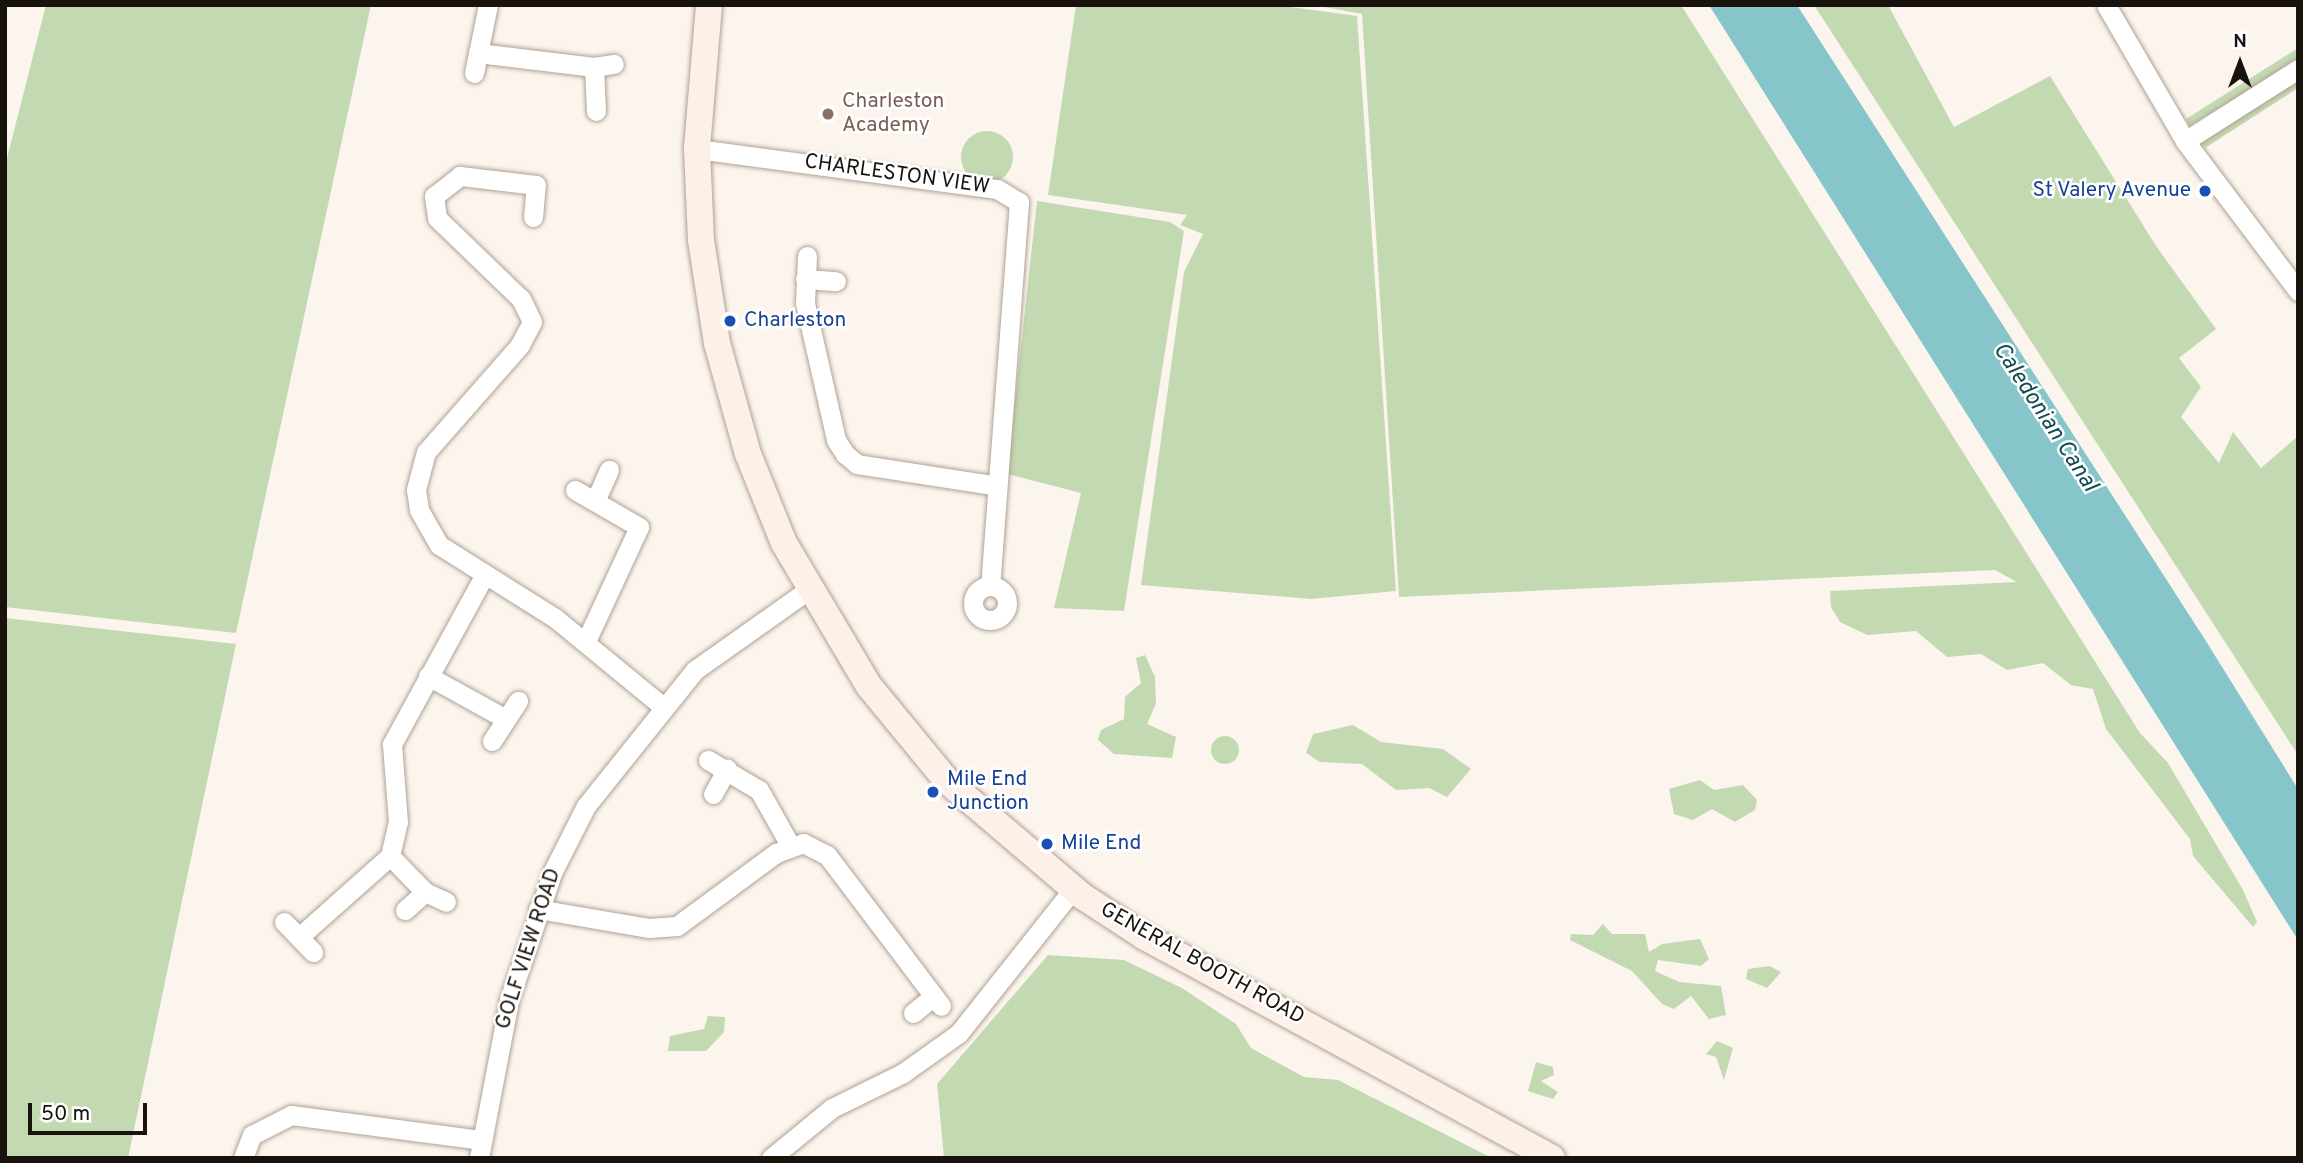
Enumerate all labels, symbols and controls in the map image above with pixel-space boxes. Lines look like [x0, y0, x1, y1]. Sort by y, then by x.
north arrow [2205, 28, 2275, 98]
text: N [2233, 30, 2247, 54]
place label: Charleston Academy [842, 89, 944, 139]
marker: Charleston Academy [820, 106, 836, 122]
street label: CHARLESTON VIEW [802, 149, 992, 201]
place label: St Valery Avenue [2031, 178, 2191, 204]
marker: St Valery Avenue [2197, 183, 2213, 199]
place label: Charleston [744, 308, 846, 334]
marker: Charleston [722, 313, 738, 329]
water label: Caledonian Canal [1985, 338, 2103, 498]
place label: Mile End Junction [947, 767, 1029, 817]
marker: Mile End Junction [925, 784, 941, 800]
place label: Mile End [1061, 831, 1141, 857]
marker: Mile End [1039, 836, 1055, 852]
street label: GOLF VIEW ROAD [491, 865, 567, 1033]
street label: GENERAL BOOTH ROAD [1095, 897, 1309, 1031]
scale bar [32, 1090, 150, 1134]
text: 50 m [41, 1101, 90, 1128]

